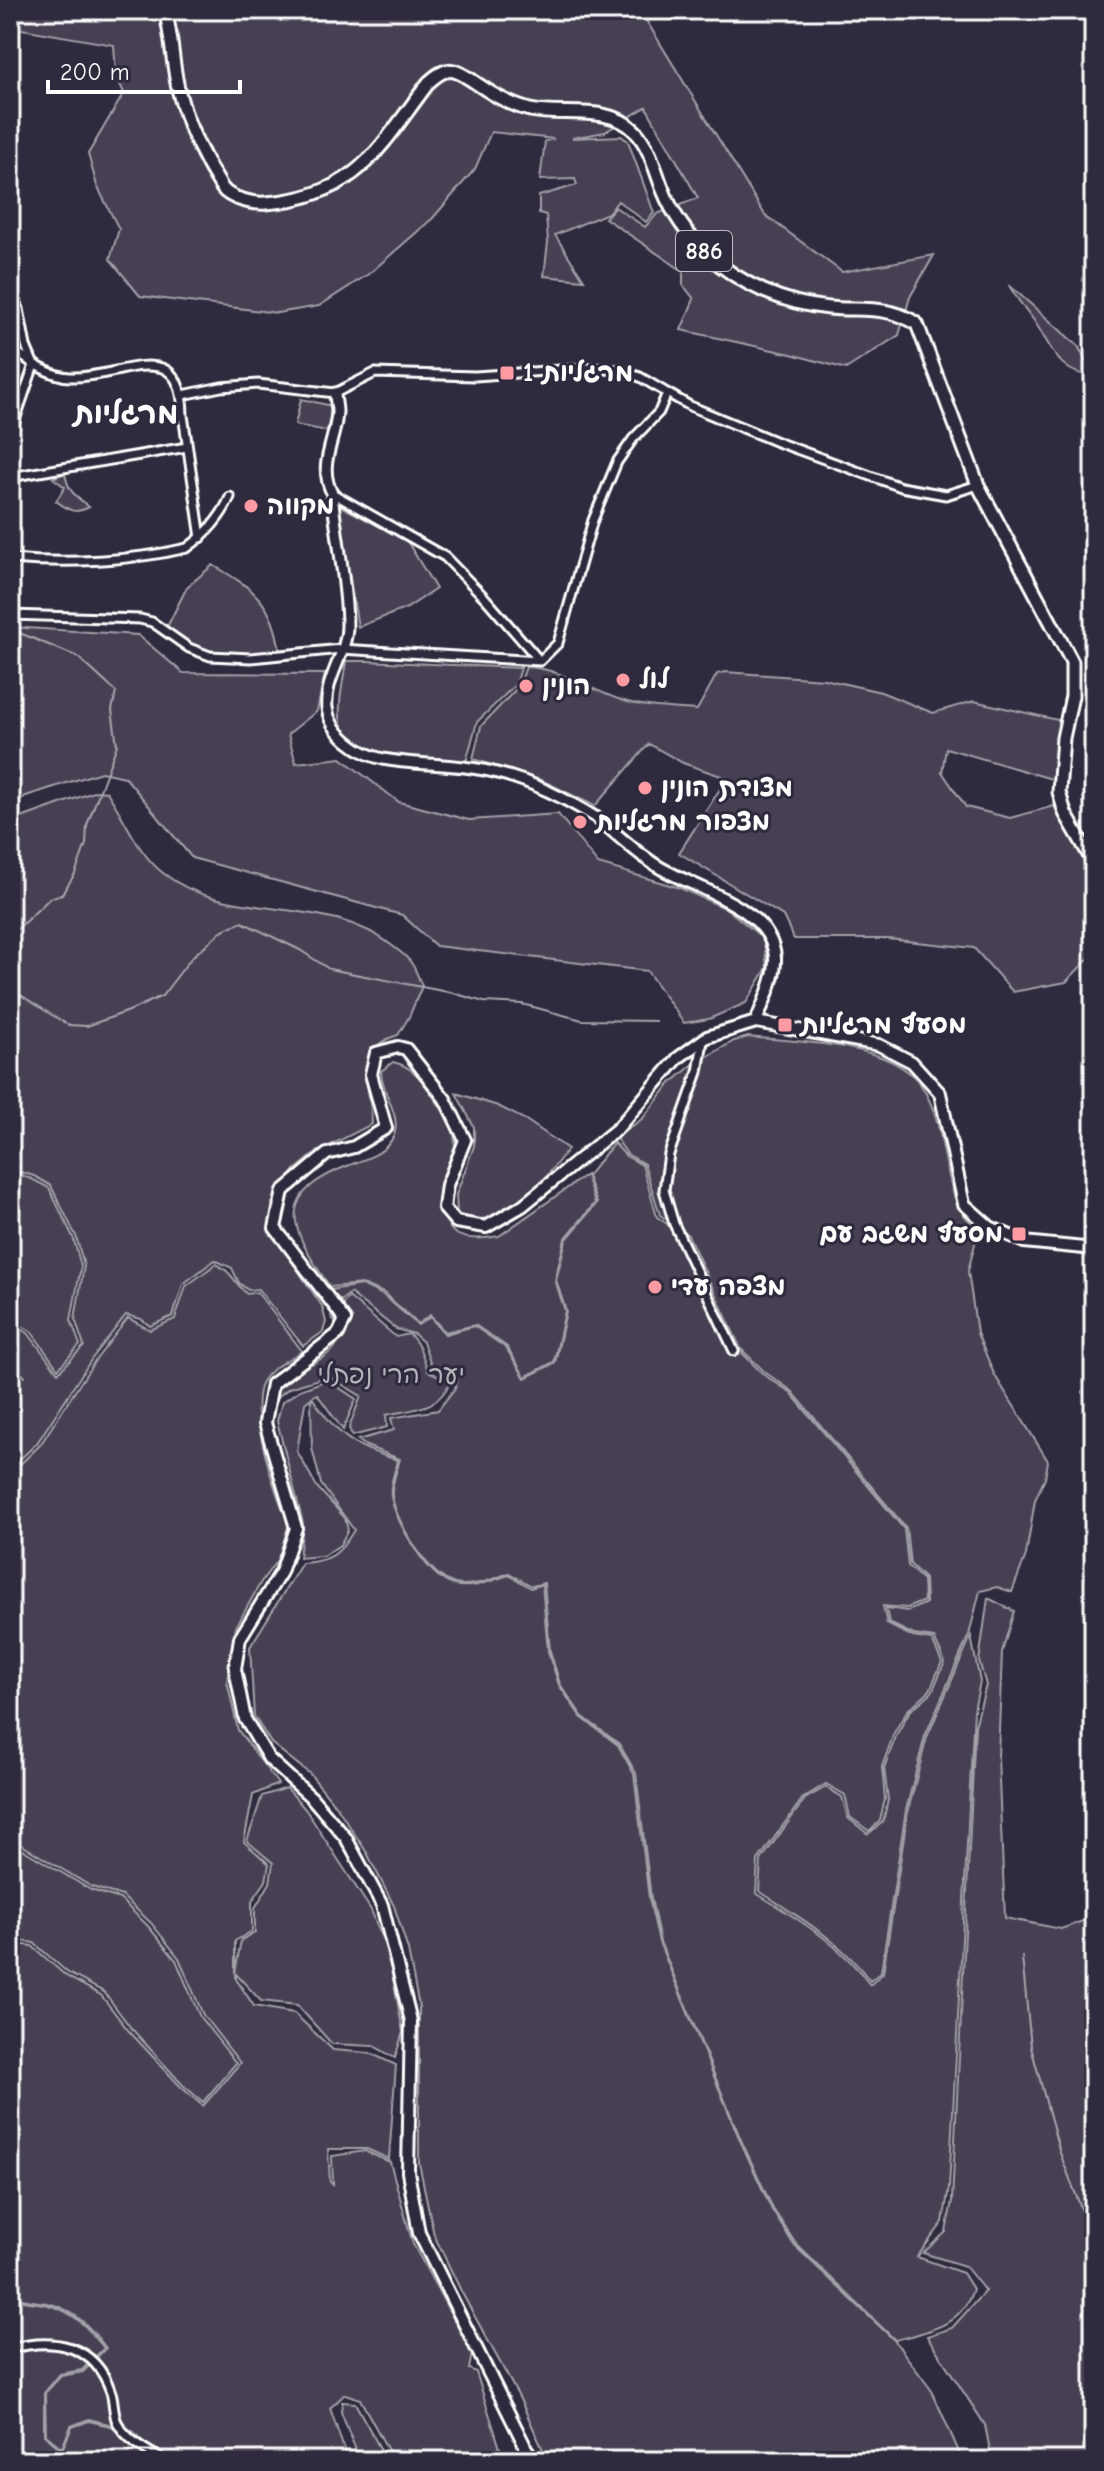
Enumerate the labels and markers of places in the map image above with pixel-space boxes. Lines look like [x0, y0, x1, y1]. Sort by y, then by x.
place label: מרגליות 1 [523, 358, 633, 388]
marker: מרגליות 1 [498, 364, 516, 382]
place label: מקווה [267, 491, 335, 521]
marker: מקווה [242, 497, 260, 515]
place label: לול [639, 665, 670, 695]
place label: הונין [542, 671, 590, 701]
marker: לול [614, 671, 632, 689]
marker: הונין [517, 677, 535, 695]
place label: מצודת הונין [661, 773, 793, 803]
marker: מצודת הונין [636, 779, 654, 797]
place label: מצפור מרגליות [594, 807, 770, 837]
marker: מצפור מרגליות [571, 813, 589, 831]
place label: מסעף מרגליות [799, 1010, 966, 1040]
marker: מסעף מרגליות [776, 1016, 794, 1034]
place label: מסעף משגב עם [820, 1219, 1003, 1249]
marker: מסעף משגב עם [1010, 1225, 1028, 1243]
place label: מצפה עדי [671, 1272, 786, 1302]
marker: מצפה עדי [646, 1278, 664, 1296]

